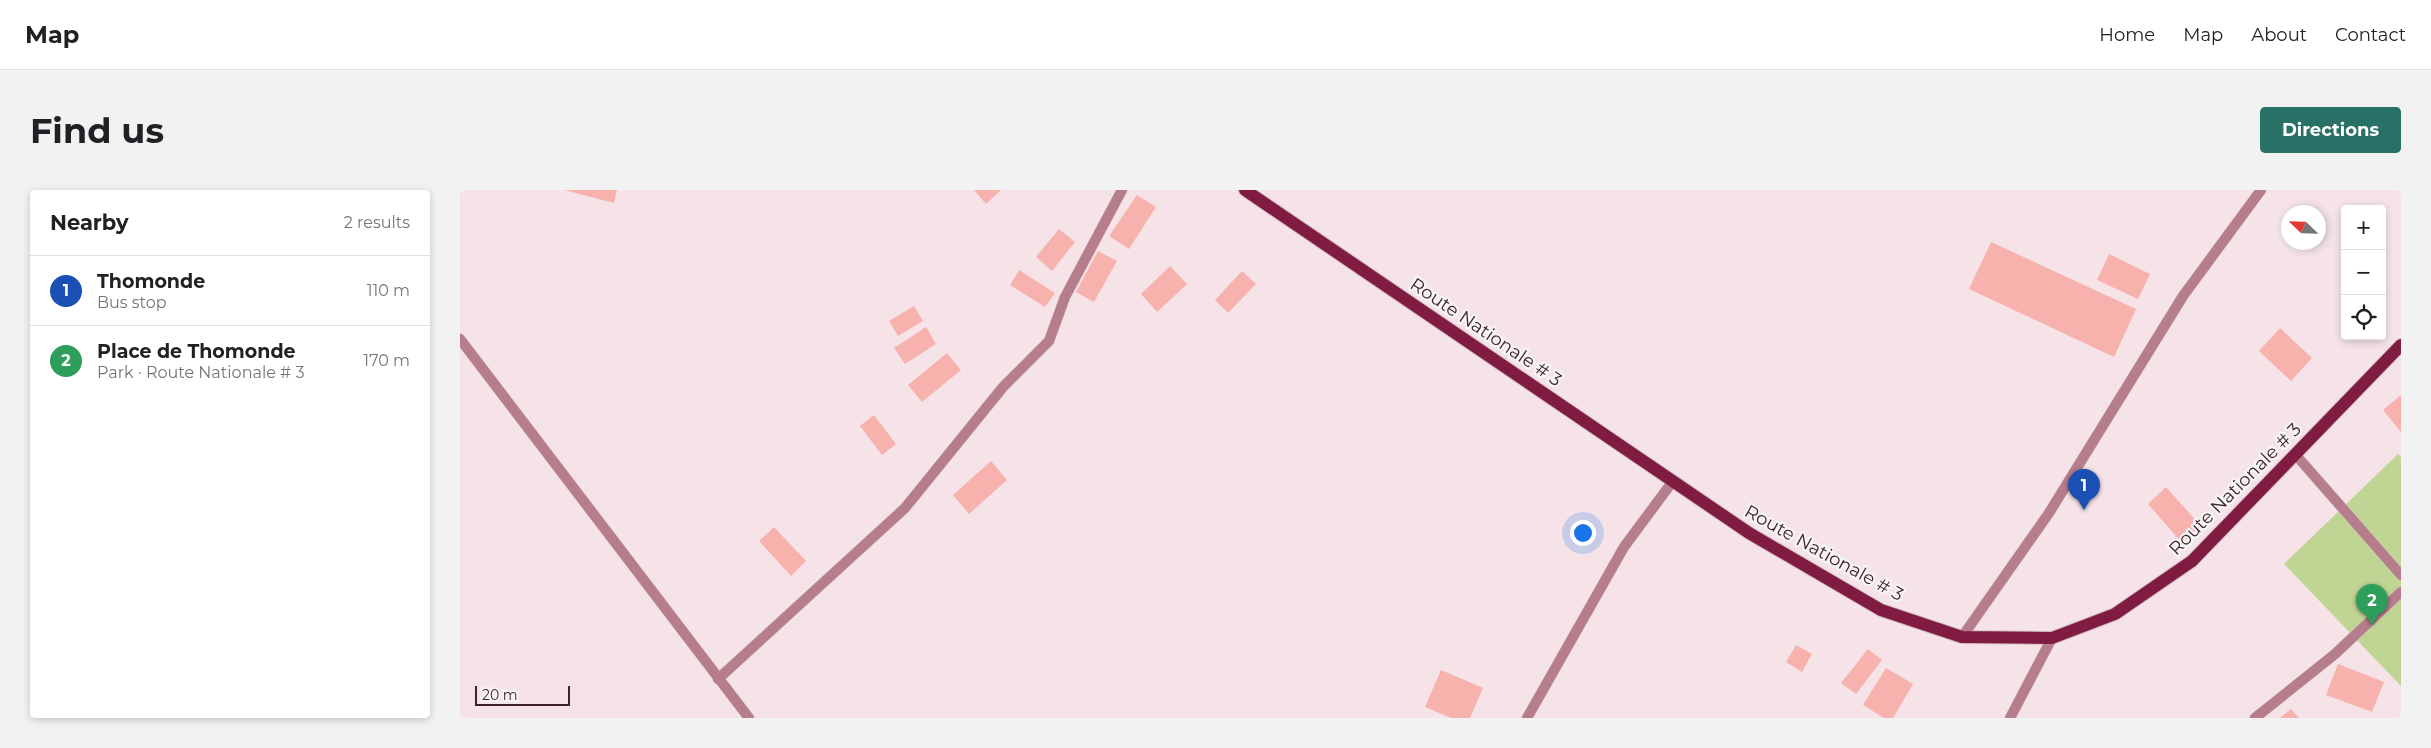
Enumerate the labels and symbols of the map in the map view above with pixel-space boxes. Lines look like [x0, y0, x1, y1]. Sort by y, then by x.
north arrow [2281, 205, 2326, 250]
street label: Route Nationale # 3 [1406, 273, 1566, 391]
street label: Route Nationale # 3 [2164, 418, 2306, 560]
pin: 1 [2068, 469, 2100, 510]
street label: Route Nationale # 3 [1741, 500, 1907, 606]
your location [1570, 520, 1596, 546]
pin: 2 [2356, 584, 2388, 625]
scale bar [475, 683, 570, 706]

